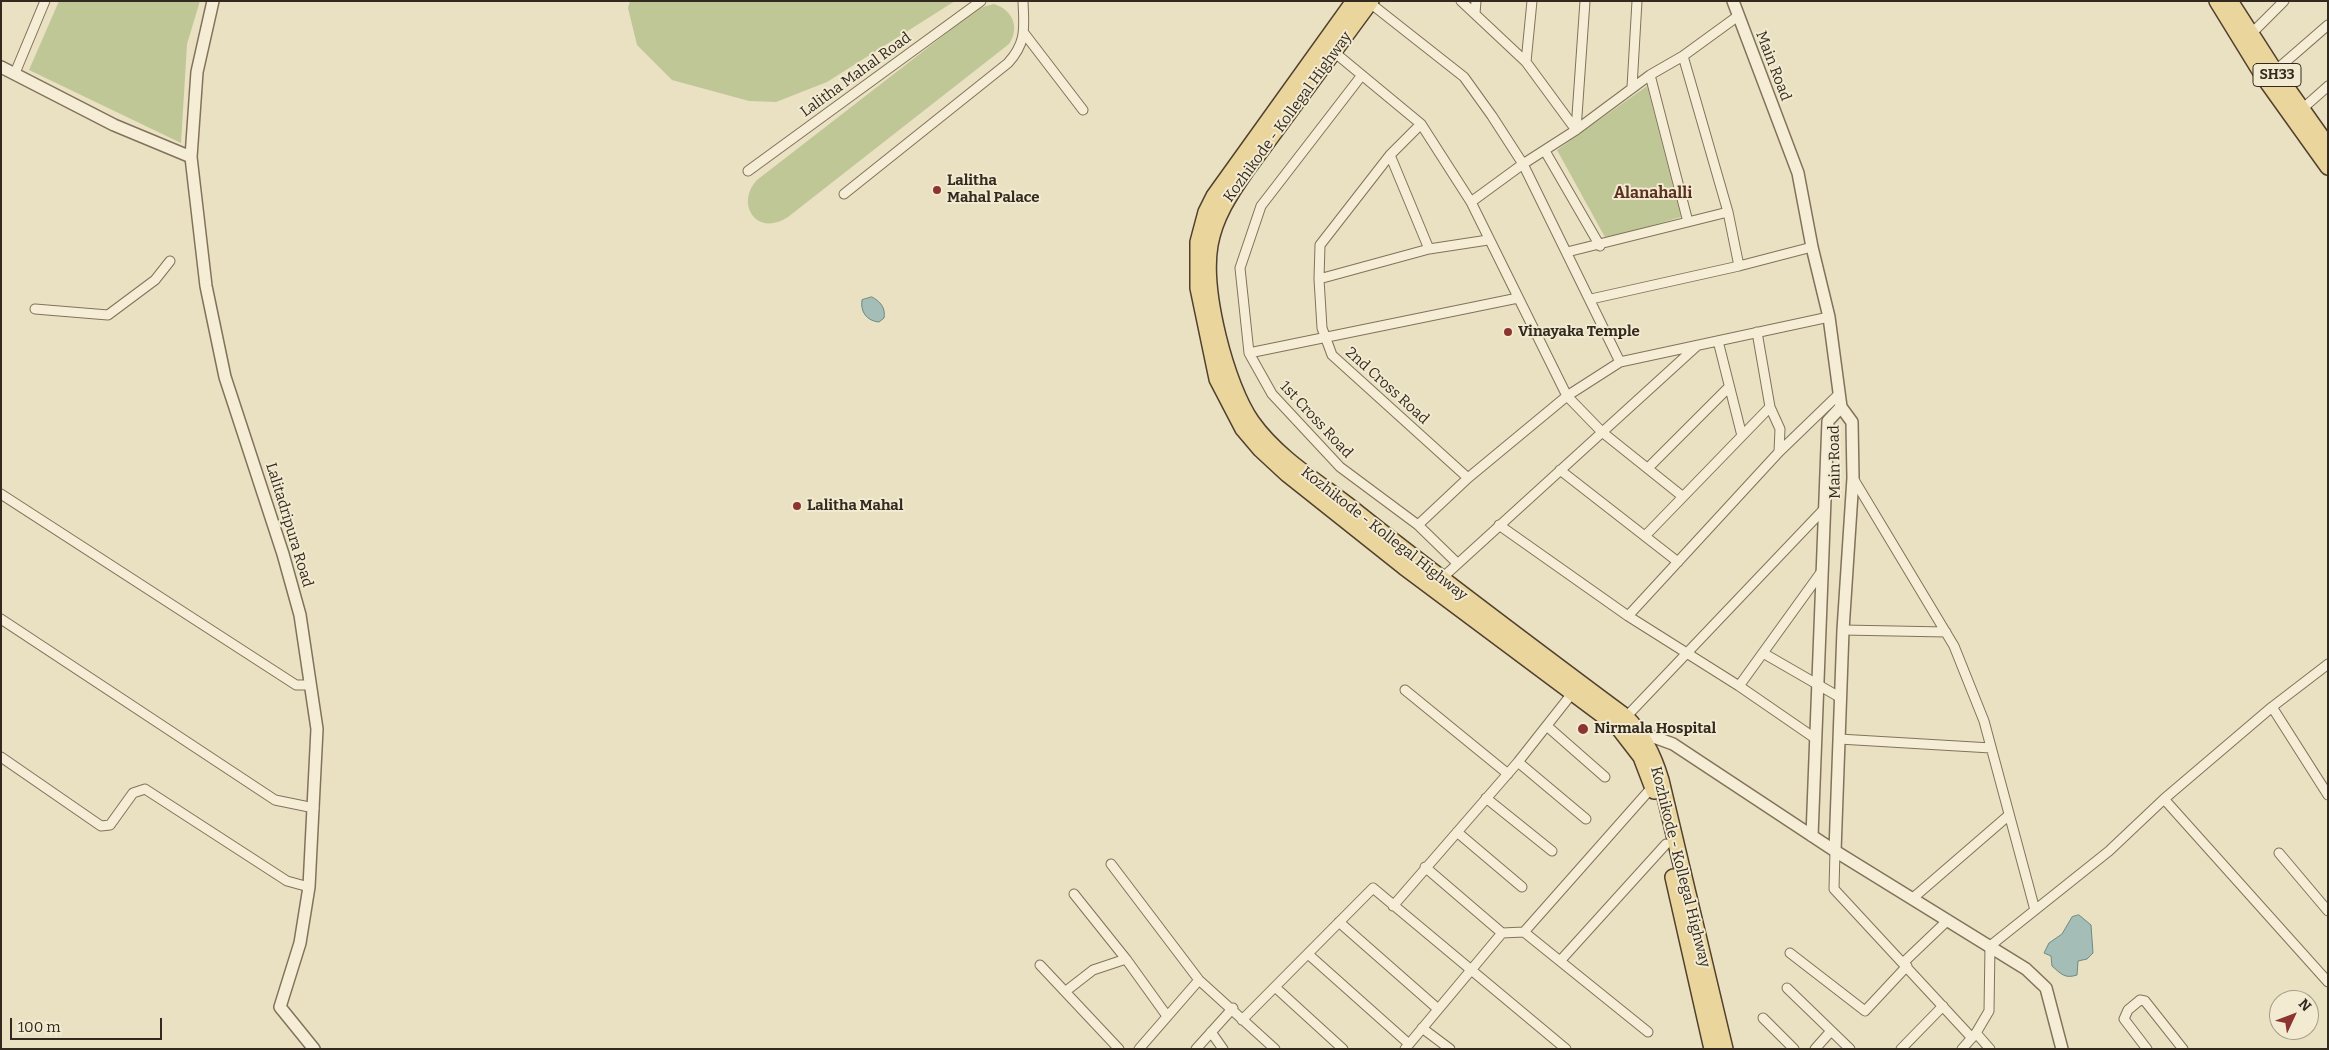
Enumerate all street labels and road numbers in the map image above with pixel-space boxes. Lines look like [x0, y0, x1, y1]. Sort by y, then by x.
street label: Kozhikode - Kollegal Highway [1220, 28, 1356, 206]
street label: Main Road [1751, 28, 1795, 104]
street label: Lalitha Mahal Road [797, 29, 915, 121]
road number: SH33 [2253, 64, 2301, 86]
street label: 2nd Cross Road [1341, 344, 1433, 428]
street label: 1st Cross Road [1276, 378, 1356, 462]
street label: Main Road [1825, 425, 1845, 499]
street label: Lalitadripura Road [262, 461, 316, 589]
street label: Kozhikode - Kollegal Highway [1297, 463, 1471, 605]
street label: Kozhikode - Kollegal Highway [1646, 765, 1714, 969]

